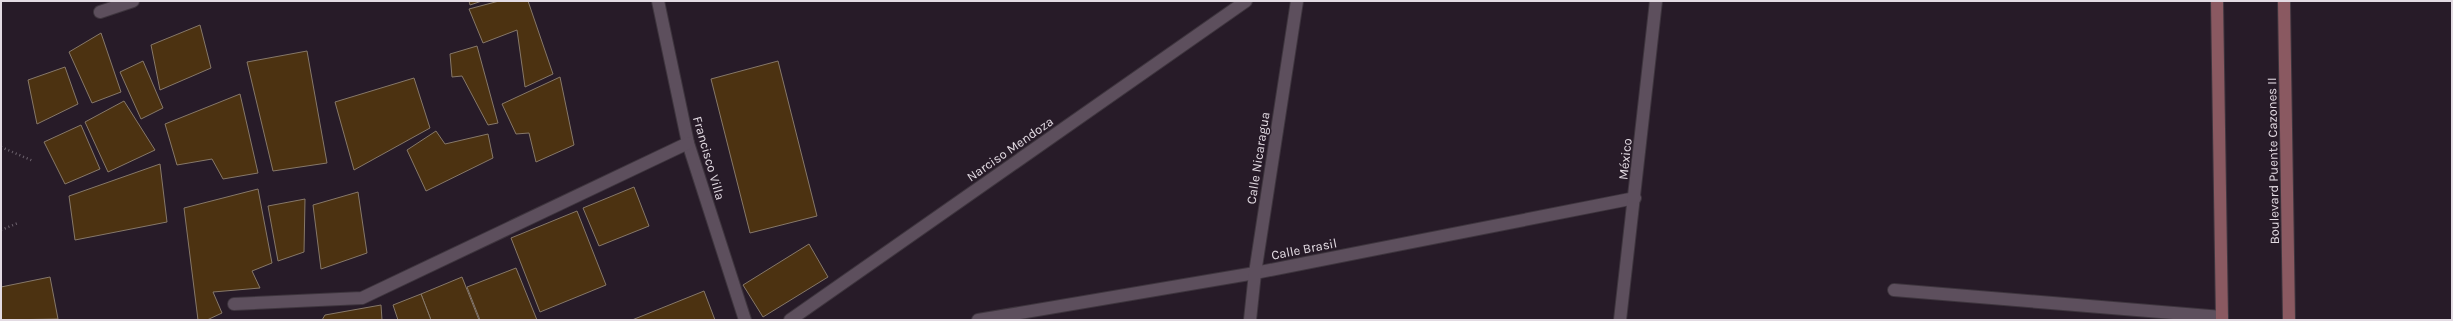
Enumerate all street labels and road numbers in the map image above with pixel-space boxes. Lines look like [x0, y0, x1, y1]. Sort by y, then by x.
street label: Boulevard Puente Cazones II [2264, 77, 2282, 245]
street label: Calle Nicaragua [1243, 111, 1273, 205]
street label: Francisco Villa [690, 114, 728, 202]
street label: Narciso Mendoza [964, 114, 1056, 184]
street label: México [1615, 137, 1635, 181]
street label: Calle Brasil [1270, 235, 1338, 263]

